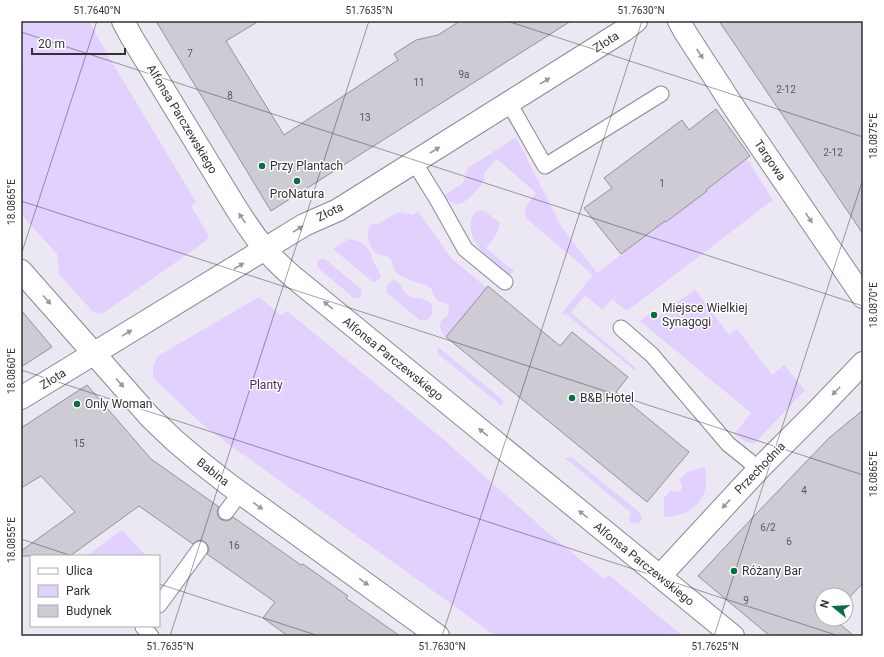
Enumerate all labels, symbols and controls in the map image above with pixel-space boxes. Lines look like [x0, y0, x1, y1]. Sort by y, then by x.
text: 51.7640°N [73, 5, 121, 16]
text: 51.7635°N [345, 5, 393, 16]
text: 51.7630°N [617, 5, 665, 16]
street label: Złota [591, 29, 621, 55]
scale bar [32, 30, 125, 56]
text: 20 m [38, 37, 65, 51]
house number: 7 [187, 48, 193, 59]
one-way arrow [696, 48, 703, 60]
street label: Alfonsa Parczewskiego [144, 62, 220, 176]
house number: 9a [458, 69, 470, 80]
house number: 11 [413, 77, 425, 88]
one-way arrow [539, 77, 551, 84]
house number: 2-12 [776, 84, 796, 95]
house number: 8 [227, 90, 233, 101]
house number: 13 [359, 112, 371, 123]
text: 18.0875°E [868, 113, 879, 159]
street label: Targowa [751, 137, 789, 183]
one-way arrow [429, 146, 441, 153]
house number: 2-12 [823, 147, 843, 158]
place label: Przy Plantach [270, 159, 343, 173]
marker: Przy Plantach [257, 161, 267, 171]
marker: ProNatura [292, 176, 302, 186]
house number: 1 [659, 178, 665, 189]
text: 18.0865°E [6, 179, 17, 225]
place label: ProNatura [270, 187, 324, 201]
street label: Złota [314, 200, 346, 224]
one-way arrow [239, 212, 246, 224]
one-way arrow [805, 212, 813, 223]
one-way arrow [292, 225, 304, 232]
one-way arrow [233, 262, 245, 269]
text: 18.0870°E [868, 282, 879, 328]
one-way arrow [42, 295, 52, 305]
one-way arrow [322, 301, 333, 310]
place label: Miejsce Wielkiej Synagogi [662, 301, 748, 329]
marker: Miejsce Wielkiej Synagogi [649, 310, 659, 320]
street label: Alfonsa Parczewskiego [340, 314, 446, 404]
one-way arrow [121, 330, 133, 337]
text: 18.0860°E [6, 348, 17, 394]
street label: Złota [38, 366, 68, 392]
one-way arrow [115, 378, 124, 387]
park label: Planty [249, 378, 283, 392]
one-way arrow [831, 386, 841, 396]
place label: B&B Hotel [580, 391, 634, 405]
marker: B&B Hotel [567, 393, 577, 403]
place label: Only Woman [85, 397, 152, 411]
marker: Only Woman [72, 399, 82, 409]
one-way arrow [477, 427, 488, 436]
house number: 15 [73, 438, 85, 449]
street label: Przechodnia [732, 439, 788, 497]
text: 18.0865°E [868, 451, 879, 497]
street label: Babina [194, 455, 232, 489]
house number: 4 [801, 485, 807, 496]
one-way arrow [721, 499, 731, 509]
one-way arrow [253, 502, 264, 510]
one-way arrow [578, 510, 589, 519]
text: 18.0855°E [6, 517, 17, 563]
street label: Alfonsa Parczewskiego [591, 519, 697, 609]
house number: 6/2 [760, 522, 776, 533]
house number: 6 [786, 536, 792, 547]
house number: 16 [228, 540, 240, 551]
legend [30, 555, 160, 627]
text: Ulica [66, 564, 92, 578]
place label: Różany Bar [742, 564, 802, 578]
marker: Różany Bar [729, 566, 739, 576]
one-way arrow [358, 578, 369, 586]
text: Park [66, 584, 91, 598]
north arrow [814, 587, 854, 627]
house number: 9 [743, 595, 749, 606]
text: N [818, 598, 832, 610]
text: Budynek [66, 604, 113, 618]
text: 51.7635°N [146, 641, 194, 652]
text: 51.7630°N [418, 641, 466, 652]
text: 51.7625°N [691, 641, 739, 652]

